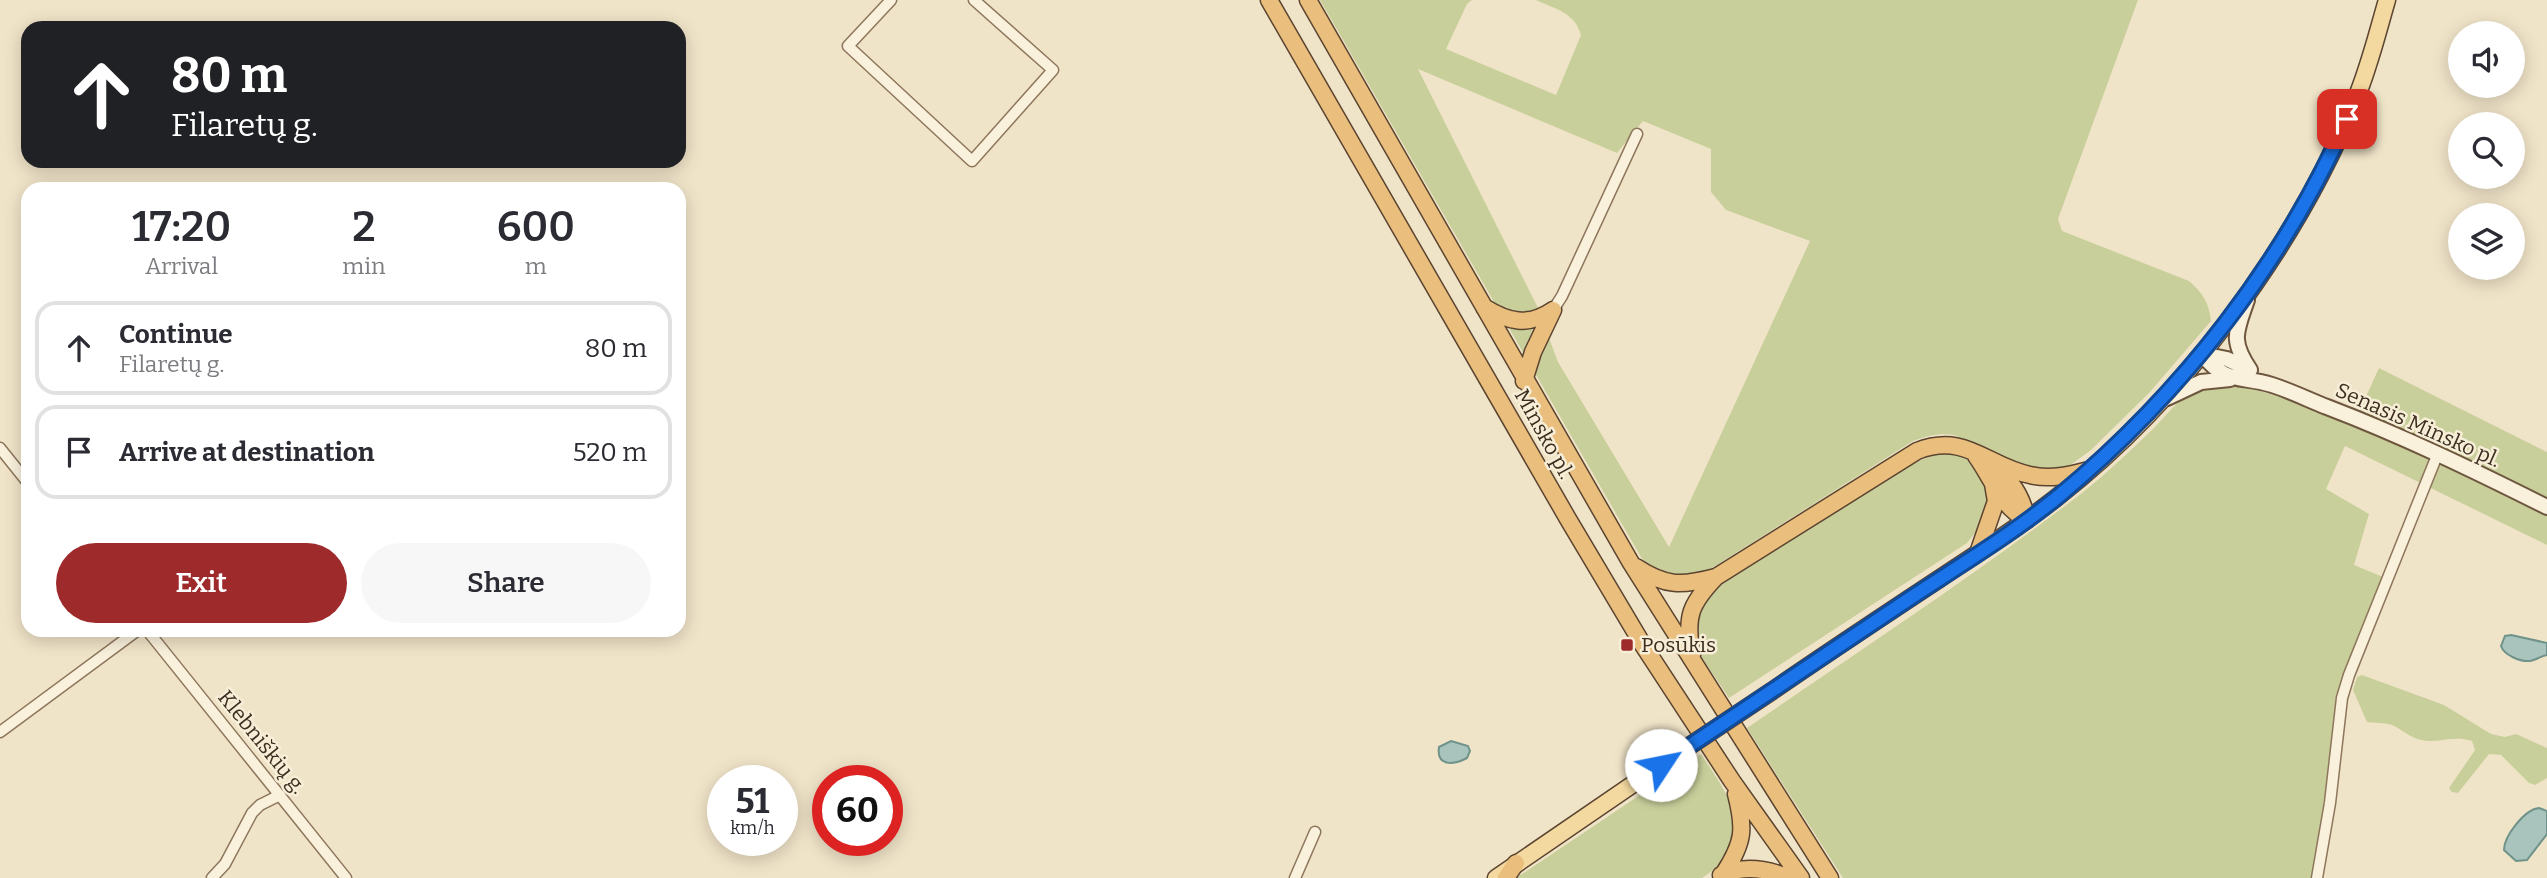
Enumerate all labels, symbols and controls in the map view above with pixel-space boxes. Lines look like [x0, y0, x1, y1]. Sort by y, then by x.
map controls [2448, 21, 2525, 280]
button: sound [2448, 21, 2525, 98]
text: 80 m [171, 46, 287, 105]
icon: ahead [56, 49, 147, 140]
pin [2317, 89, 2377, 149]
icon: arrive [2328, 100, 2366, 138]
text: Filaretų g. [171, 106, 318, 144]
button: search [2448, 112, 2525, 189]
text: 17:20 [132, 202, 231, 252]
text: 2 [352, 202, 376, 252]
text: 600 [497, 202, 575, 252]
button: layers [2448, 203, 2525, 280]
text: Arrival [145, 252, 218, 280]
text: min [342, 252, 386, 280]
text: m [525, 252, 547, 280]
text: Continue [119, 319, 233, 350]
icon: ahead [60, 329, 98, 367]
text: 80 m [585, 333, 647, 364]
text: Filaretų g. [119, 350, 224, 378]
street label: Senasis Minsko pl. [2331, 377, 2505, 473]
street label: Minsko pl. [1509, 385, 1579, 483]
icon: arrive [60, 433, 98, 471]
text: Arrive at destination [119, 437, 374, 468]
text: 520 m [573, 437, 647, 468]
button: Exit [56, 543, 347, 623]
button: Share [361, 543, 651, 623]
place label: Posūkis [1641, 632, 1716, 658]
marker: Posūkis [1619, 637, 1635, 653]
street label: Klebniškių g. [212, 685, 312, 799]
position arrow [1624, 728, 1698, 802]
speed limit sign: 60 [812, 765, 903, 856]
text: 51 [736, 780, 769, 822]
text: km/h [730, 817, 775, 839]

